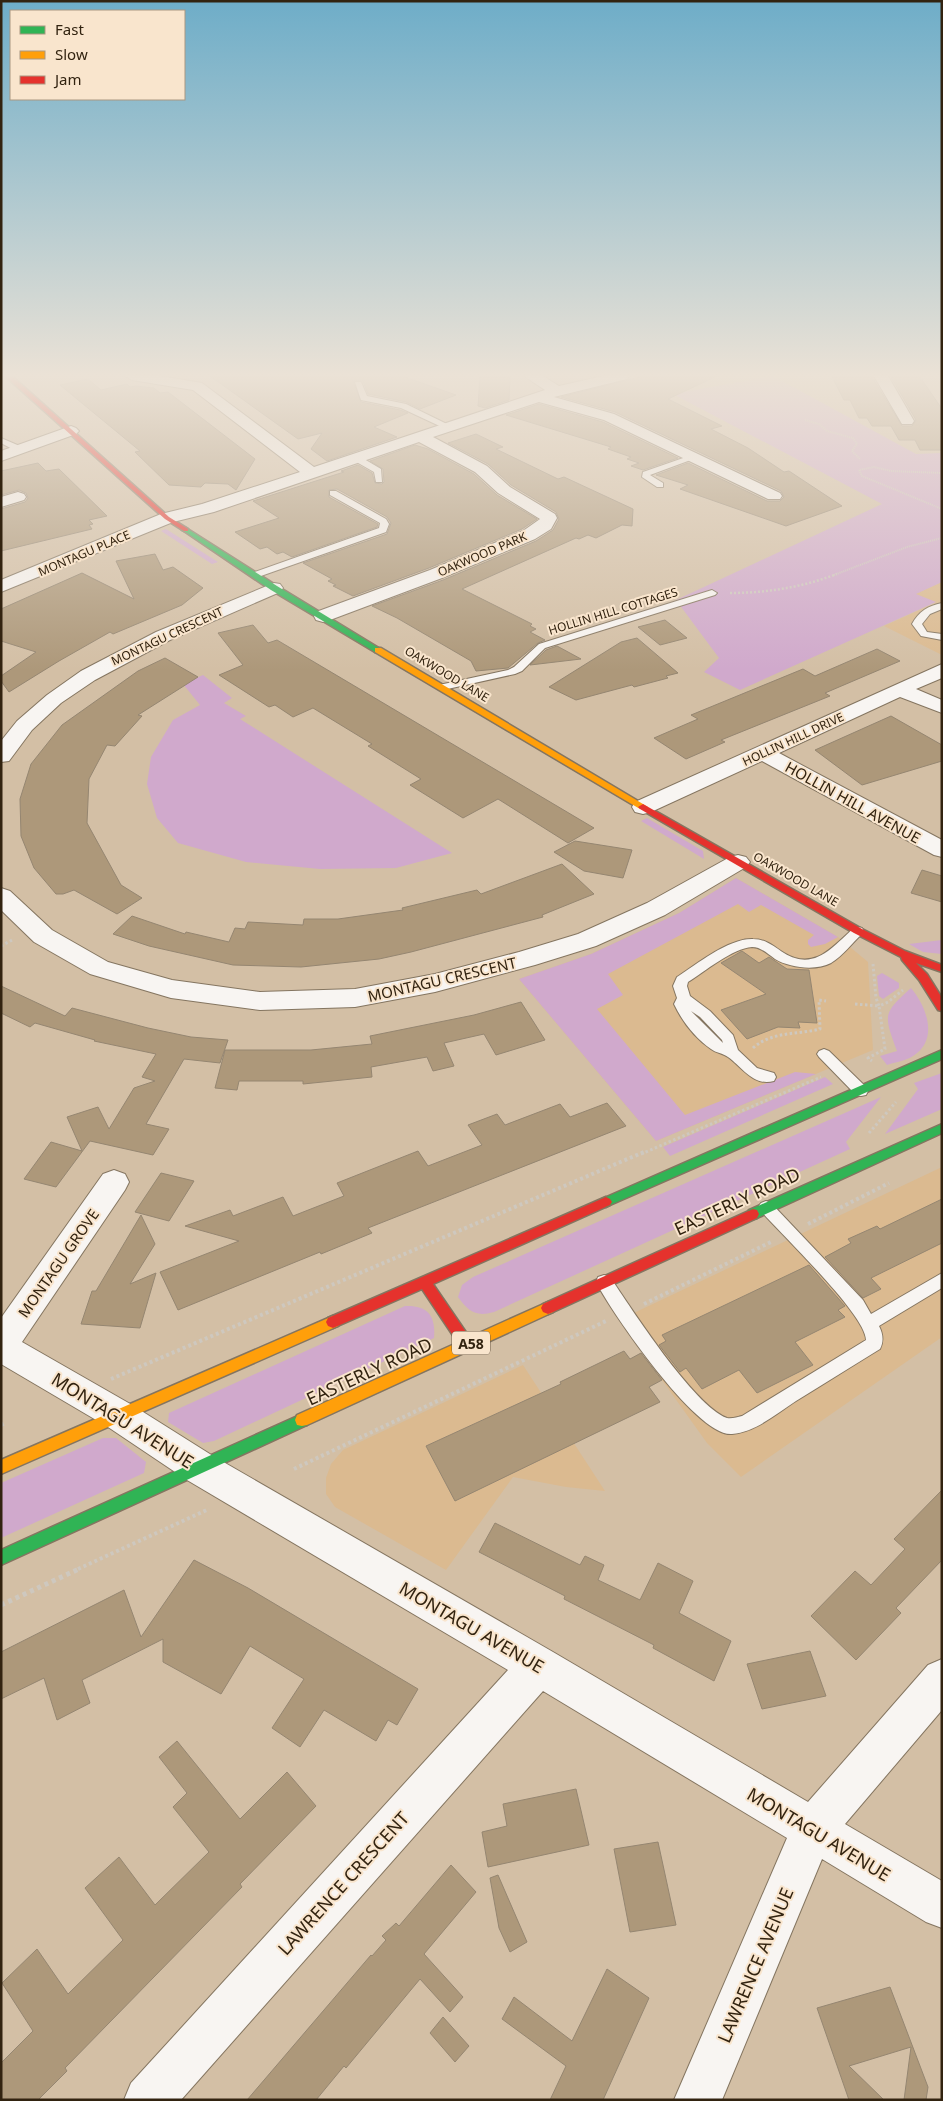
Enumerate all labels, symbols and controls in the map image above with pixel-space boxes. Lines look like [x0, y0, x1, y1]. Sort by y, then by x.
legend [10, 10, 185, 100]
text: Fast [55, 19, 84, 39]
text: Slow [55, 44, 88, 64]
text: Jam [53, 69, 82, 89]
street label: MONTAGU PLACE [35, 526, 133, 580]
street label: OAKWOOD PARK [435, 527, 530, 580]
street label: HOLLIN HILL COTTAGES [546, 583, 680, 639]
street label: MONTAGU CRESCENT [108, 602, 226, 669]
street label: OAKWOOD LANE [402, 642, 492, 706]
street label: HOLLIN HILL DRIVE [740, 708, 846, 770]
street label: HOLLIN HILL AVENUE [782, 756, 924, 848]
street label: OAKWOOD LANE [750, 848, 842, 910]
street label: MONTAGU CRESCENT [366, 952, 519, 1006]
street label: EASTERLY ROAD [670, 1161, 804, 1241]
street label: MONTAGU GROVE [13, 1205, 103, 1321]
street label: EASTERLY ROAD [302, 1331, 436, 1411]
road number: A58 [452, 1332, 490, 1355]
street label: MONTAGU AVENUE [47, 1367, 199, 1473]
street label: MONTAGU AVENUE [395, 1576, 549, 1678]
street label: MONTAGU AVENUE [743, 1782, 895, 1886]
street label: LAWRENCE CRESCENT [272, 1806, 414, 1960]
street label: LAWRENCE AVENUE [711, 1884, 799, 2046]

